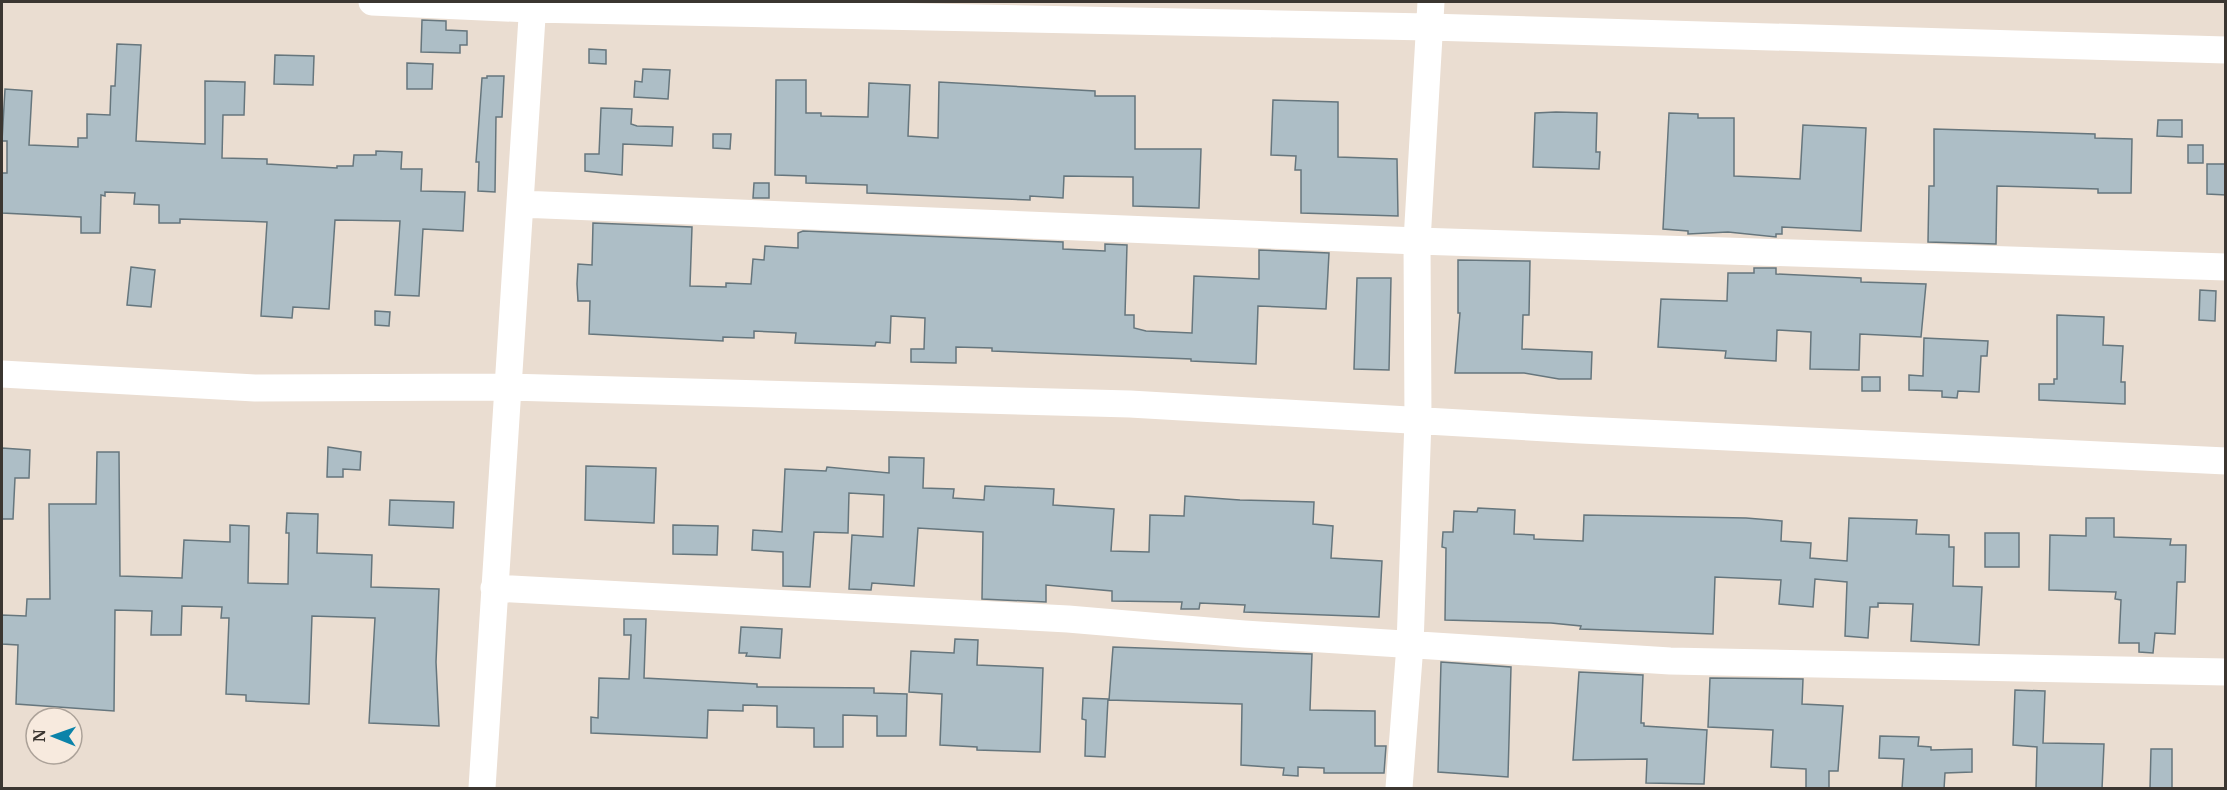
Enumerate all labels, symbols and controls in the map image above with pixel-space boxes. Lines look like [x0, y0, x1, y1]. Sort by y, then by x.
north arrow [24, 706, 84, 766]
text: N [29, 729, 49, 742]

